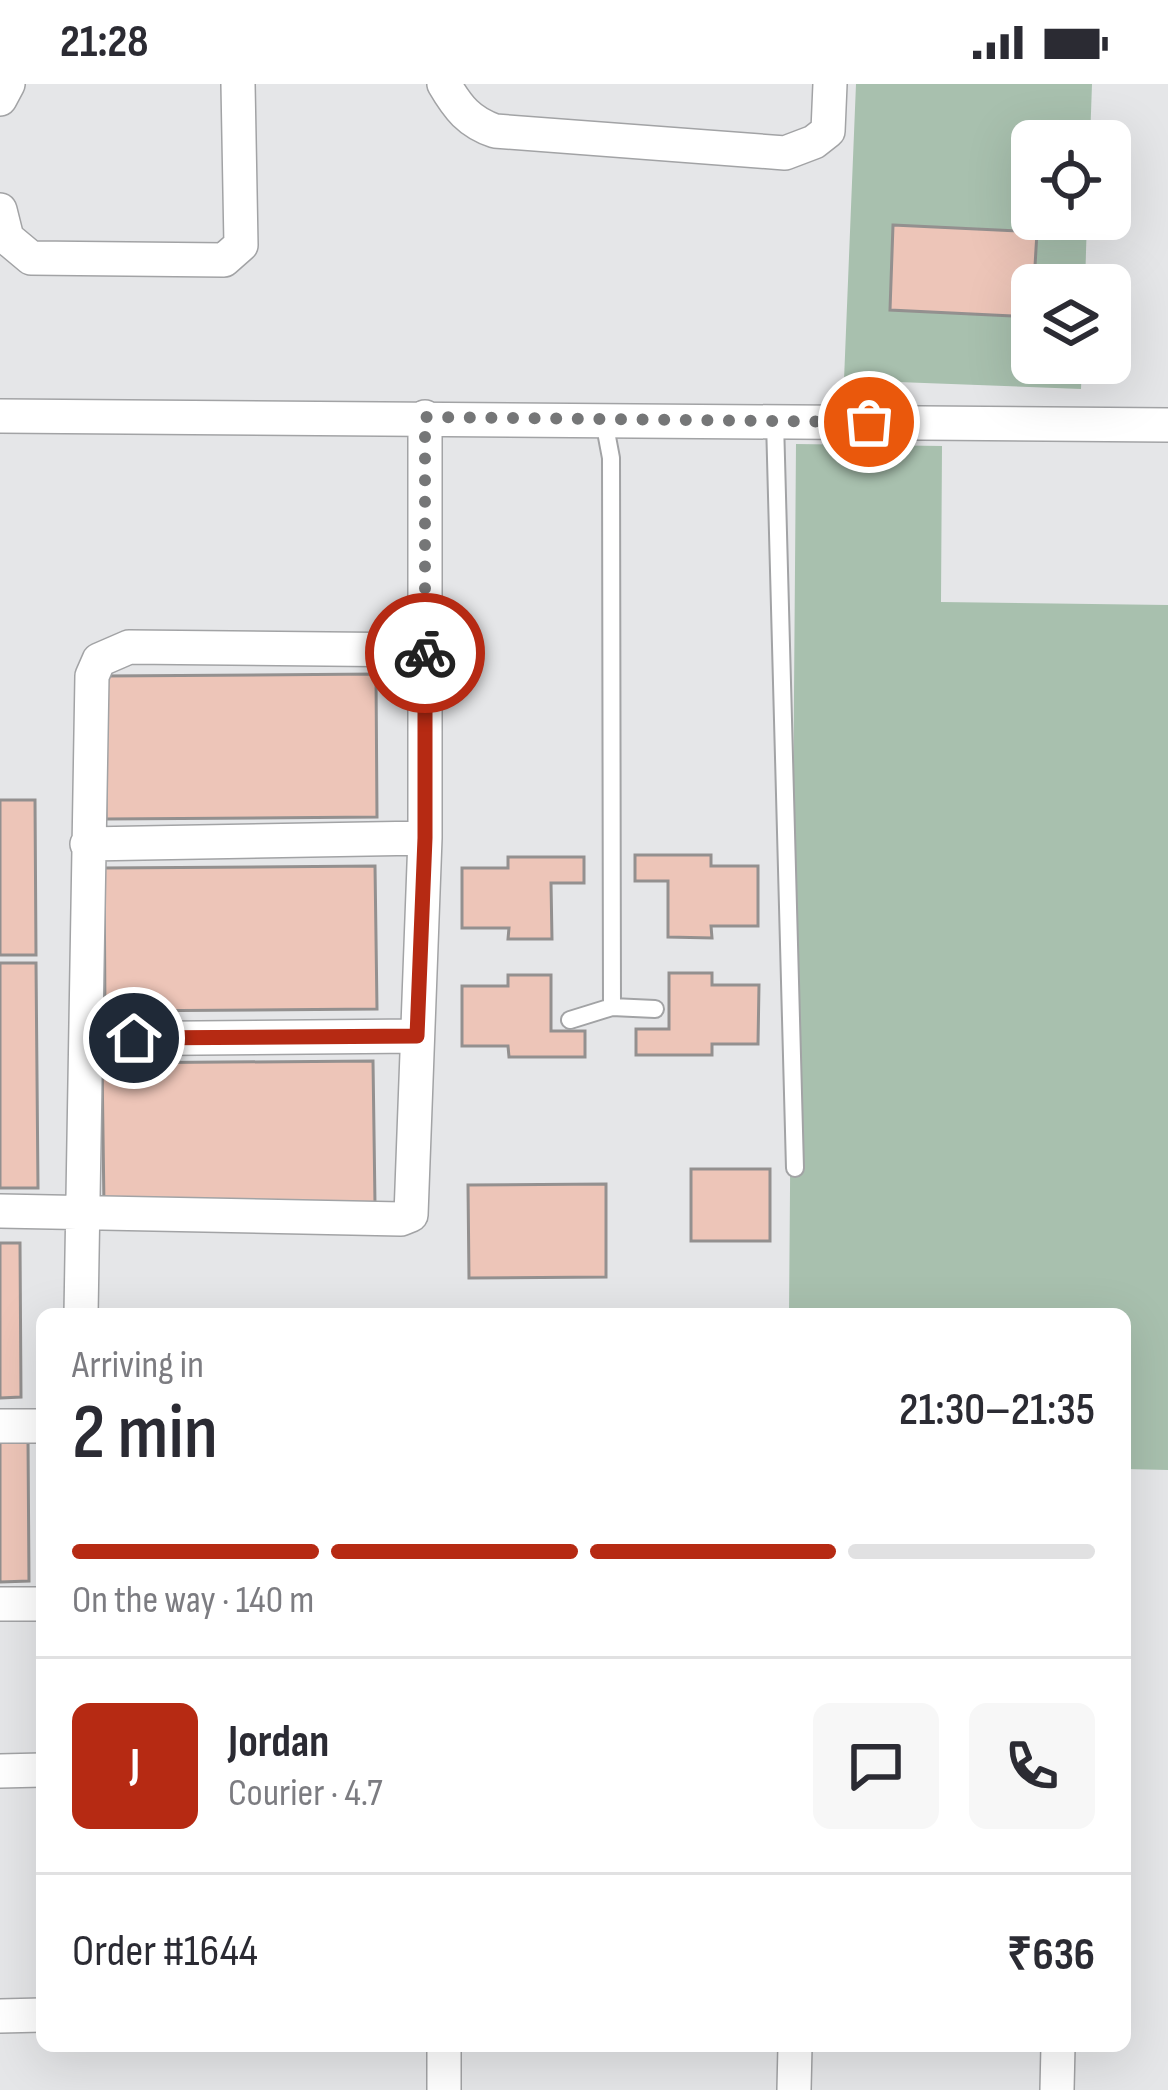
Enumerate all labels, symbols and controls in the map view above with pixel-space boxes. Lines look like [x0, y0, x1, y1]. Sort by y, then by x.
text: 21:28 [60, 15, 148, 70]
map controls [1011, 120, 1131, 384]
button: locate [1011, 120, 1131, 240]
button: layers [1011, 264, 1131, 384]
pin [818, 371, 920, 473]
icon: bag [836, 389, 902, 455]
courier [365, 593, 485, 713]
icon: bike [392, 620, 458, 686]
pin [83, 987, 185, 1089]
icon: home [101, 1005, 167, 1071]
text: Arriving in [72, 1342, 204, 1389]
text: 21:30–21:35 [899, 1383, 1095, 1438]
text: 2 min [72, 1387, 218, 1480]
text: On the way · 140 m [72, 1577, 314, 1624]
button: chat [813, 1703, 939, 1829]
button: phone [969, 1703, 1095, 1829]
text: Jordan [228, 1715, 329, 1770]
text: J [130, 1738, 140, 1793]
text: Courier · 4.7 [228, 1770, 383, 1817]
text: Order #1644 [72, 1924, 258, 1979]
text: ₹636 [1007, 1928, 1095, 1983]

